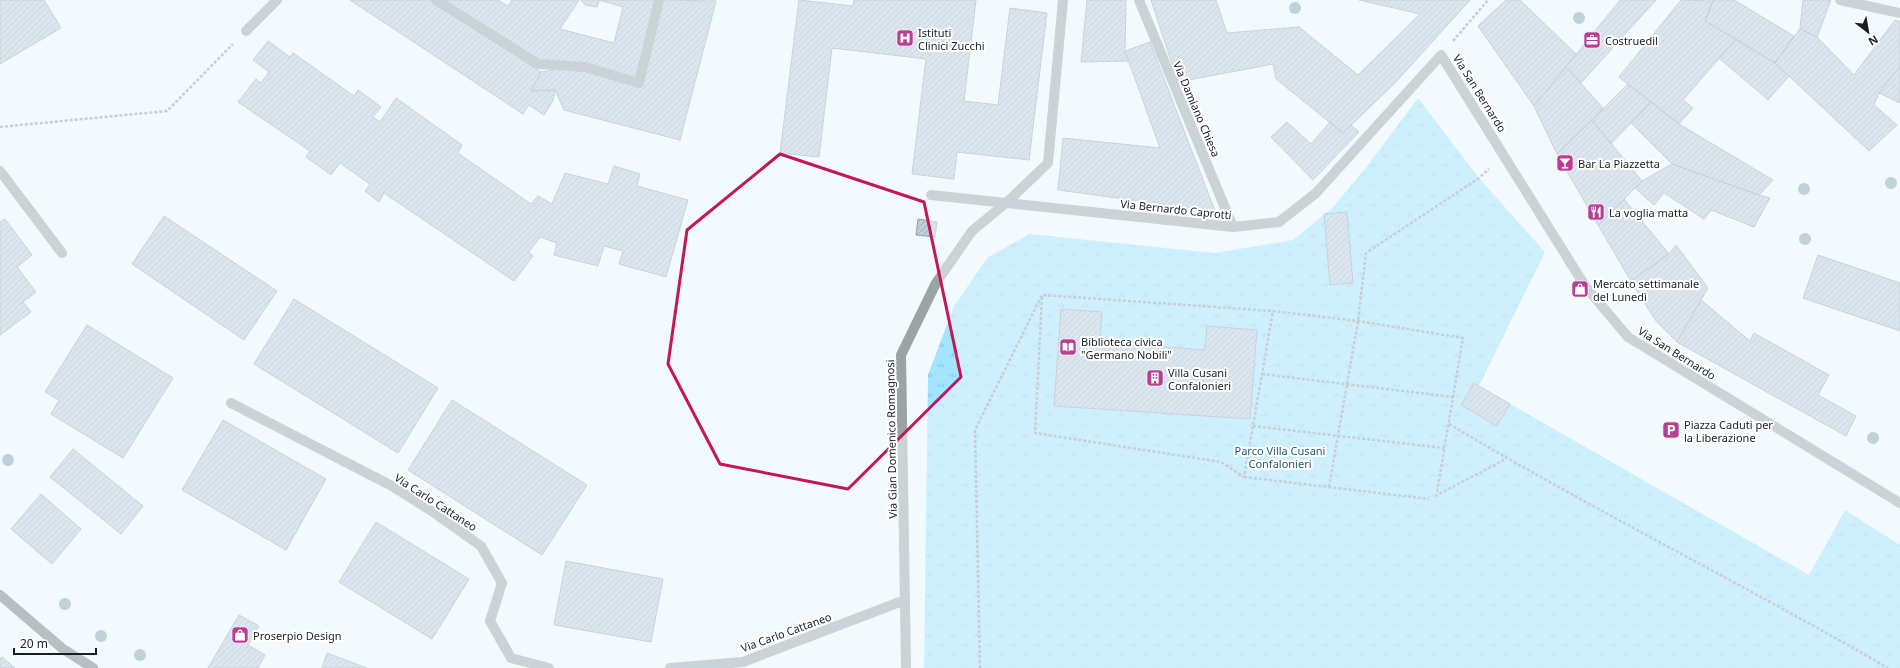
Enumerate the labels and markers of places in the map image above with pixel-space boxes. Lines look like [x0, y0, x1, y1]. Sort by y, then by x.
place label: Istituti Clinici Zucchi [918, 25, 985, 53]
hospital icon: Istituti Clinici Zucchi [895, 28, 915, 48]
office icon: Costruedil [1582, 30, 1602, 50]
place label: Costruedil [1605, 33, 1658, 48]
bar icon: Bar La Piazzetta [1555, 153, 1575, 173]
place label: Bar La Piazzetta [1578, 156, 1660, 171]
restaurant icon: La voglia matta [1586, 202, 1606, 222]
place label: La voglia matta [1609, 205, 1688, 220]
place label: Mercato settimanale del Lunedì [1593, 276, 1699, 304]
shop icon: Mercato settimanale del Lunedì [1570, 279, 1590, 299]
place label: Biblioteca civica "Germano Nobili" [1081, 334, 1172, 362]
library icon: Biblioteca civica "Germano Nobili" [1058, 337, 1078, 357]
place label: Villa Cusani Confalonieri [1168, 365, 1231, 393]
building icon: Villa Cusani Confalonieri [1145, 368, 1165, 388]
place label: Piazza Caduti per la Liberazione [1684, 417, 1773, 445]
parking icon: Piazza Caduti per la Liberazione [1661, 420, 1681, 440]
shop icon: Proserpio Design [230, 625, 250, 645]
place label: Proserpio Design [253, 628, 342, 643]

